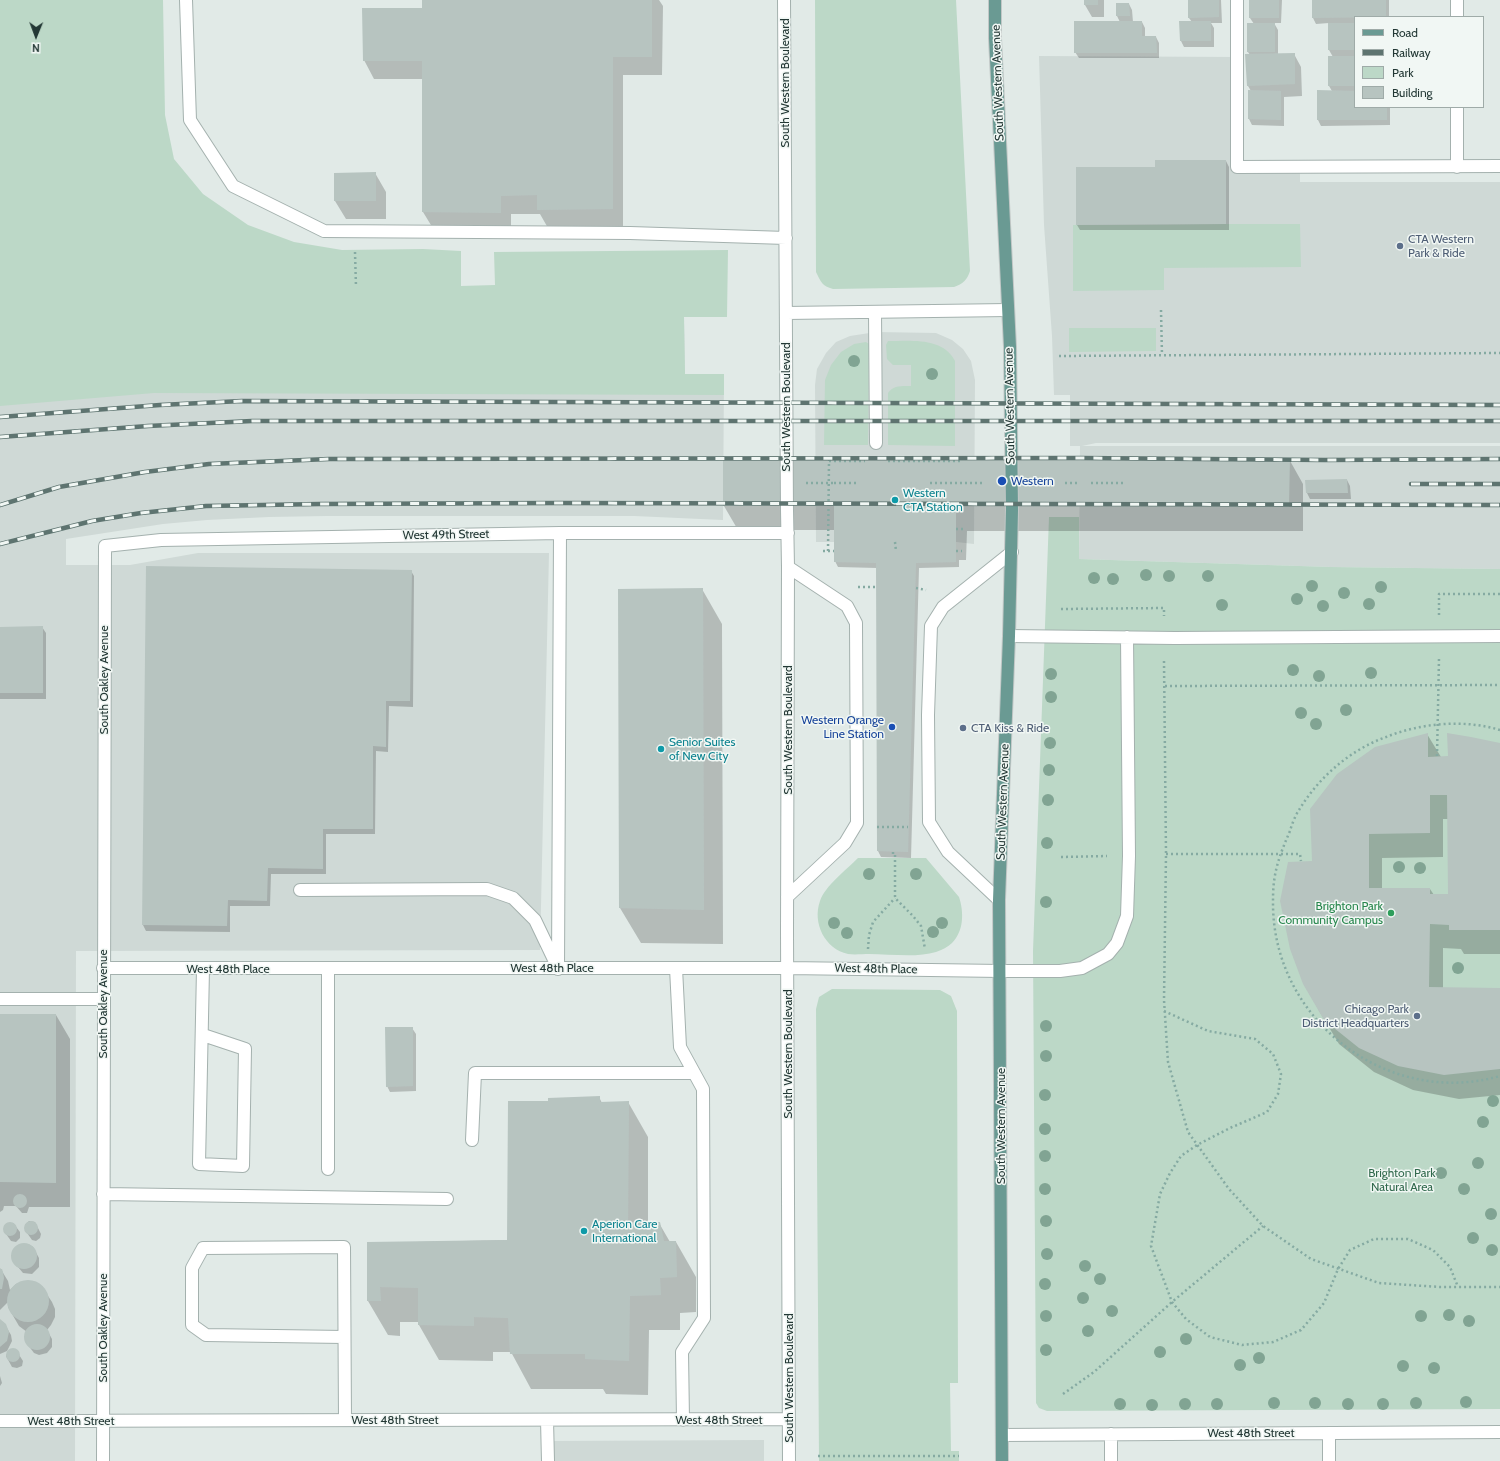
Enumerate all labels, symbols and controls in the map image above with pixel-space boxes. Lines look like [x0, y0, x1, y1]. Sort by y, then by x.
north arrow [16, 16, 56, 56]
legend [1354, 16, 1484, 108]
street label: South Western Boulevard [778, 18, 792, 148]
street label: South Western Avenue [989, 25, 1007, 141]
text: Road [1392, 25, 1418, 40]
text: N [32, 41, 40, 55]
text: Railway [1392, 45, 1430, 60]
text: Park [1392, 65, 1414, 80]
text: Building [1392, 85, 1433, 100]
place label: CTA Western Park & Ride [1408, 232, 1474, 260]
marker: CTA Western Park & Ride [1395, 241, 1405, 251]
street label: South Western Boulevard [779, 342, 793, 472]
street label: South Western Avenue [1002, 348, 1018, 464]
place label: Western [1011, 474, 1054, 488]
marker: Western [996, 475, 1008, 487]
place label: Western CTA Station [903, 486, 963, 514]
marker: Western CTA Station [890, 495, 900, 505]
street label: West 49th Street [403, 527, 489, 543]
street label: South Oakley Avenue [97, 625, 111, 735]
street label: South Western Boulevard [781, 665, 795, 795]
place label: Western Orange Line Station [801, 713, 884, 741]
place label: CTA Kiss & Ride [971, 721, 1049, 735]
marker: Western Orange Line Station [887, 722, 897, 732]
marker: CTA Kiss & Ride [958, 723, 968, 733]
place label: Senior Suites of New City [669, 735, 735, 763]
marker: Senior Suites of New City [656, 744, 666, 754]
street label: South Western Avenue [994, 744, 1012, 860]
place label: Brighton Park Community Campus [1278, 899, 1383, 927]
marker: Brighton Park Community Campus [1386, 908, 1396, 918]
street label: South Oakley Avenue [96, 949, 110, 1059]
street label: West 48th Place [510, 961, 594, 975]
street label: West 48th Place [834, 961, 918, 977]
street label: West 48th Place [186, 962, 270, 976]
street label: South Western Boulevard [781, 989, 795, 1119]
place label: Chicago Park District Headquarters [1302, 1002, 1409, 1030]
marker: Chicago Park District Headquarters [1412, 1011, 1422, 1021]
street label: South Western Avenue [994, 1068, 1008, 1184]
park label: Brighton Park Natural Area [1368, 1166, 1436, 1194]
place label: Aperion Care International [592, 1217, 657, 1245]
marker: Aperion Care International [579, 1226, 589, 1236]
street label: South Oakley Avenue [96, 1273, 110, 1383]
street label: South Western Boulevard [782, 1313, 796, 1443]
street label: West 48th Street [351, 1413, 439, 1427]
street label: West 48th Street [675, 1413, 763, 1427]
street label: West 48th Street [27, 1414, 115, 1428]
street label: West 48th Street [1207, 1426, 1295, 1440]

